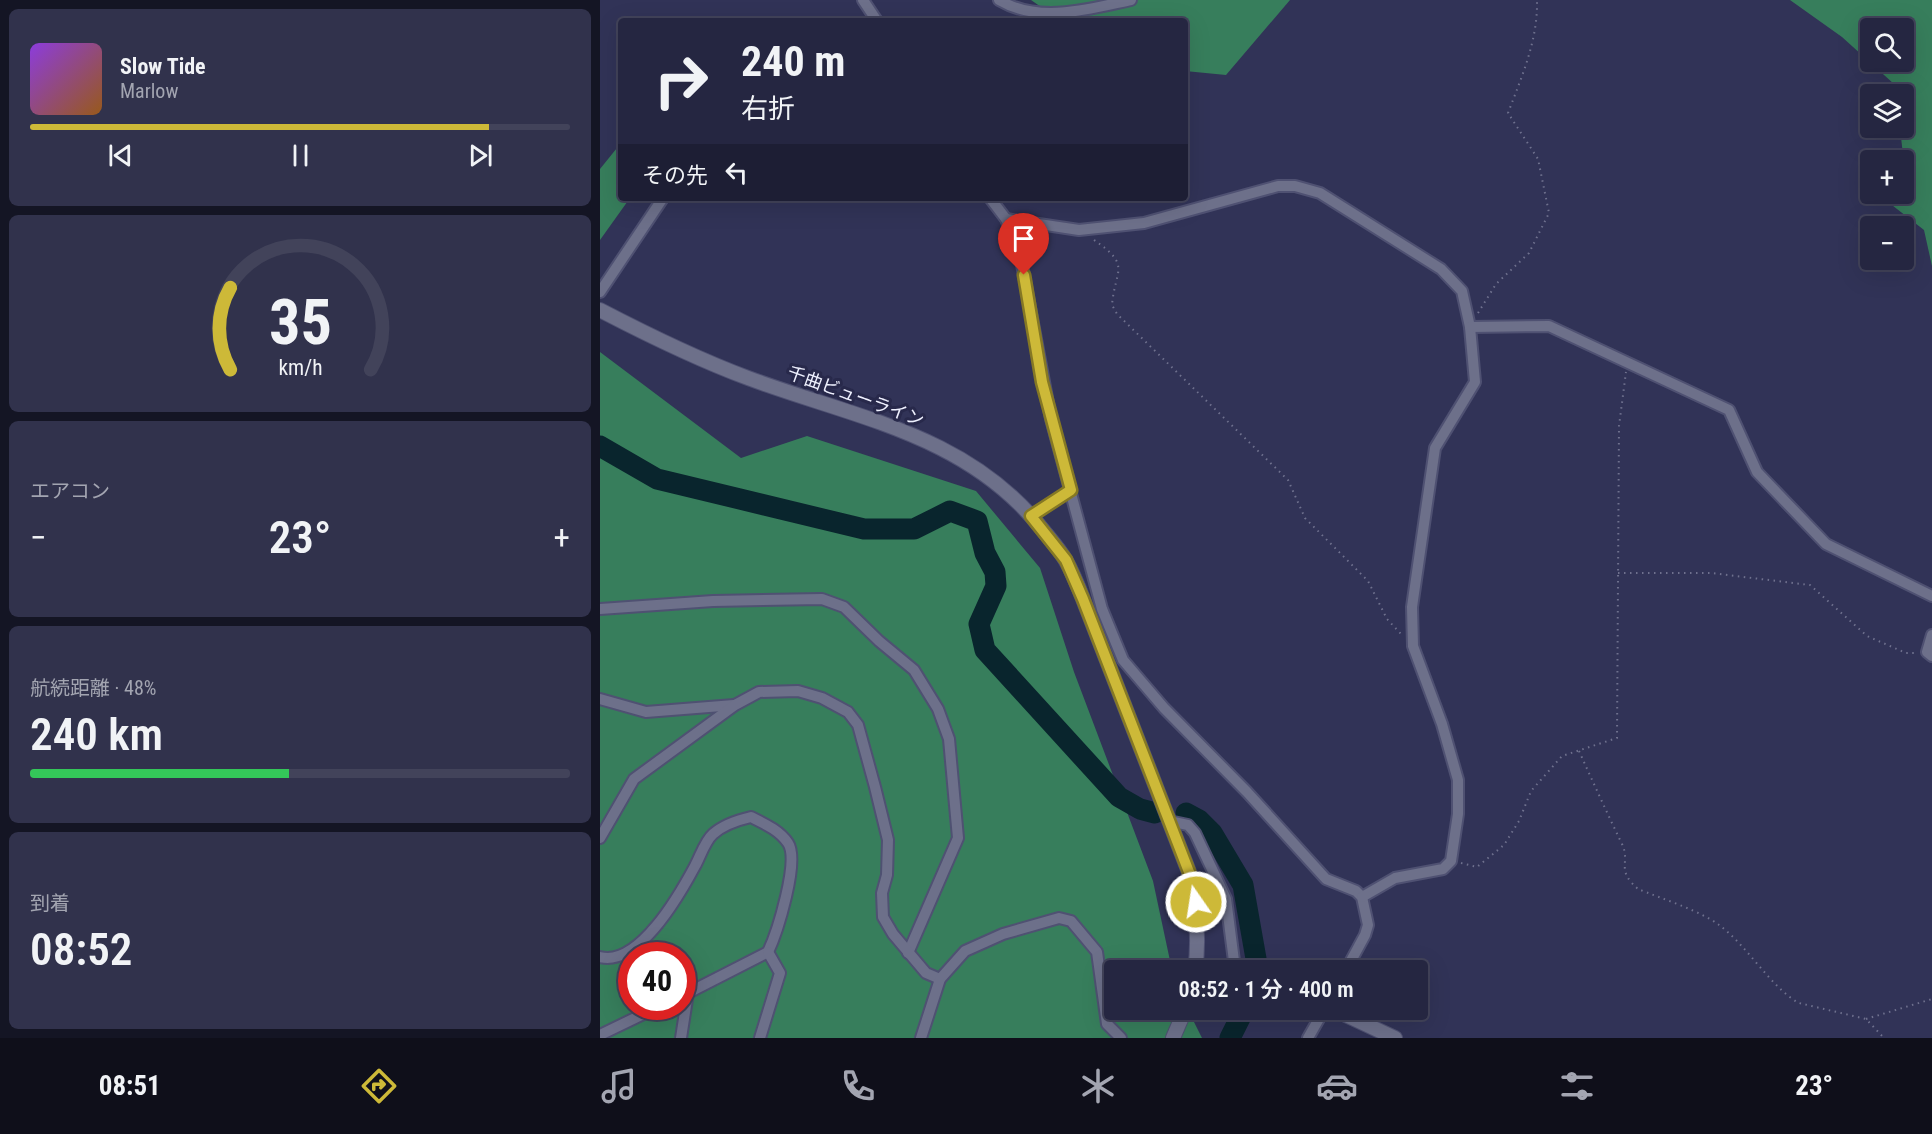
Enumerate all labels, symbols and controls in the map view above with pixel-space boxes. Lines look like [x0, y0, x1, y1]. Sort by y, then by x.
map controls [1860, 18, 1914, 270]
button: search [1860, 18, 1914, 72]
text: 240 m [741, 37, 846, 86]
icon: right [642, 42, 720, 120]
text: Slow Tide [120, 54, 206, 79]
text: Marlow [120, 79, 178, 103]
button: layers [1860, 84, 1914, 138]
text: 右折 [741, 93, 795, 125]
icon: previous [104, 139, 137, 172]
icon: pause [284, 139, 317, 172]
icon: next [464, 139, 497, 172]
button: + [1860, 150, 1914, 204]
icon: left [720, 156, 753, 189]
text: その先 [642, 163, 708, 188]
pin [998, 213, 1049, 275]
button: − [1860, 216, 1914, 270]
icon: arrive [1007, 222, 1040, 255]
text: 35 [268, 286, 332, 359]
text: km/h [278, 356, 322, 381]
street label: 千曲ビューライン [785, 362, 927, 430]
text: エアコン [30, 479, 110, 503]
text: 23° [269, 511, 331, 564]
text: − [30, 518, 47, 557]
text: + [554, 518, 570, 557]
text: 航続距離 · 48% [30, 676, 156, 700]
text: 240 km [30, 708, 163, 761]
position arrow [1164, 870, 1228, 934]
text: 到着 [30, 891, 70, 915]
text: 08:52 [30, 923, 132, 976]
speed limit sign: 40 [618, 942, 696, 1020]
text: 08:52 · 1 分 · 400 m [1178, 977, 1354, 1002]
icon: directions [358, 1065, 400, 1107]
icon: music [598, 1065, 640, 1107]
icon: phone [837, 1065, 879, 1107]
icon: climate [1077, 1065, 1119, 1107]
icon: car [1316, 1065, 1358, 1107]
icon: filters [1556, 1065, 1598, 1107]
text: 08:51 [99, 1070, 161, 1102]
text: 23° [1795, 1070, 1833, 1102]

